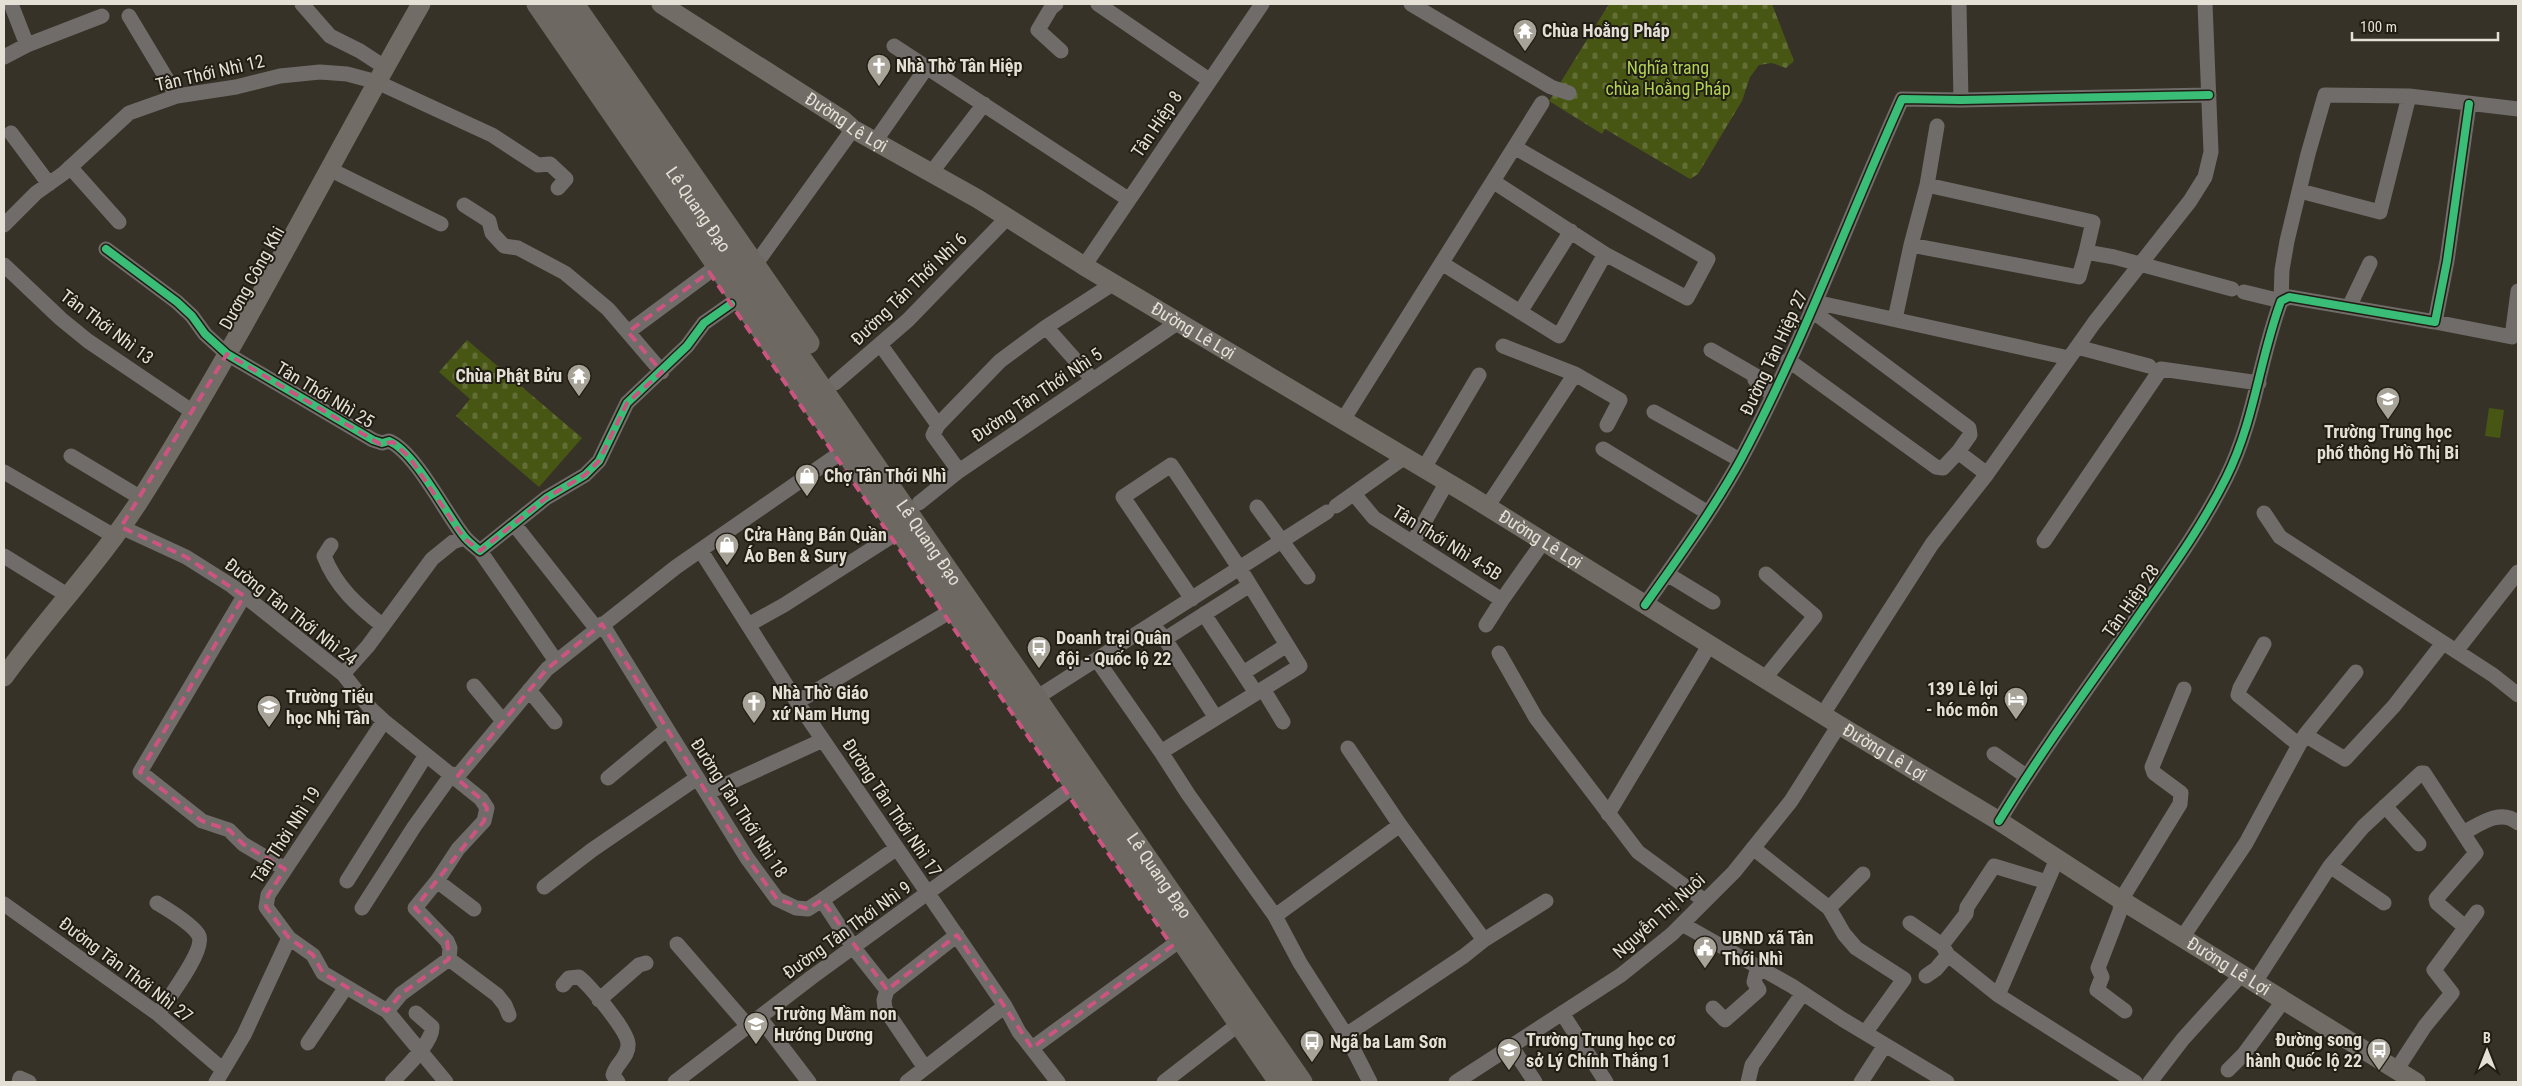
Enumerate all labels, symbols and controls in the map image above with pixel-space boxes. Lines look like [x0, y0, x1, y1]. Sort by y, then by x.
scale bar [2352, 10, 2498, 42]
temple icon: Chùa Hoằng Pháp [1512, 18, 1538, 52]
text: 100 m [2360, 18, 2397, 36]
place label: Chùa Hoằng Pháp [1542, 20, 1670, 41]
street label: Tân Thới Nhì 12 [154, 50, 266, 95]
church icon: Nhà Thờ Tân Hiệp [866, 53, 892, 87]
place label: Nhà Thờ Tân Hiệp [896, 55, 1022, 76]
park label: Nghĩa trang chùa Hoằng Pháp [1605, 57, 1731, 99]
street label: Tân Hiệp 8 [1127, 87, 1186, 161]
street label: Đường Lê Lợi [801, 88, 891, 156]
street label: Lê Quang Đạo [662, 163, 736, 256]
street label: Dương Công Khi [215, 223, 289, 333]
street label: Đường Tản Thới Nhì 6 [846, 228, 971, 349]
street label: Tân Thới Nhì 13 [57, 285, 158, 368]
street label: Đường Tân Hiệp 27 [1735, 287, 1812, 419]
street label: Đường Lê Lợi [1148, 297, 1239, 364]
street label: Đường Tân Thới Nhì 5 [967, 343, 1106, 446]
street label: Tân Thới Nhì 25 [272, 357, 378, 432]
temple icon: Chùa Phật Bửu [566, 363, 592, 397]
place label: Chùa Phật Bửu [455, 365, 562, 386]
school or university icon: Trường Trung học phổ thông Hồ Thị Bi [2375, 386, 2401, 420]
place label: Trường Trung học phổ thông Hồ Thị Bi [2317, 421, 2459, 463]
shop icon: Chợ Tân Thới Nhì [794, 463, 820, 497]
place label: Chợ Tân Thới Nhì [824, 465, 946, 486]
street label: Lê Quang Đạo [892, 496, 966, 589]
street label: Tân Thới Nhì 4-5B [1389, 501, 1506, 585]
street label: Đường Lê Lợi [1495, 505, 1586, 573]
place label: Cửa Hàng Bán Quần Áo Ben & Sury [744, 524, 887, 566]
shop icon: Cửa Hàng Bán Quần Áo Ben & Sury [714, 532, 740, 566]
street label: Đường Tân Thới Nhì 24 [221, 554, 362, 670]
street label: Tân Hiệp 28 [2098, 560, 2163, 641]
place label: Doanh trại Quân đội - Quốc lộ 22 [1056, 627, 1171, 669]
bus stop icon: Doanh trại Quân đội - Quốc lộ 22 [1026, 635, 1052, 669]
place label: 139 Lê lợi - hóc môn [1926, 678, 1998, 720]
place label: Nhà Thờ Giáo xứ Nam Hưng [772, 682, 870, 724]
place label: Trường Tiểu học Nhị Tân [286, 686, 373, 728]
hotel icon: 139 Lê lợi - hóc môn [2003, 686, 2029, 720]
church icon: Nhà Thờ Giáo xứ Nam Hưng [741, 690, 767, 724]
school or university icon: Trường Tiểu học Nhị Tân [256, 694, 282, 728]
street label: Đường Lê Lợi [1839, 719, 1931, 785]
street label: Đường Tân Thới Nhì 18 [687, 734, 792, 881]
street label: Đường Tân Thới Nhì 17 [838, 735, 946, 881]
street label: Tân Thời Nhì 19 [247, 783, 325, 887]
street label: Lê Quang Đạo [1123, 829, 1196, 922]
street label: Nguyễn Thị Nuôi [1608, 869, 1709, 962]
street label: Đường Tân Thới Nhì 9 [779, 876, 915, 983]
street label: Đường Tân Thới Nhì 27 [55, 913, 197, 1027]
place label: UBND xã Tân Thới Nhì [1722, 927, 1814, 969]
street label: Đường Lê Lợi [2183, 932, 2275, 1000]
public building icon: UBND xã Tân Thới Nhì [1692, 935, 1718, 969]
place label: Trường Mầm non Hướng Dương [774, 1003, 897, 1045]
school or university icon: Trường Mầm non Hướng Dương [743, 1011, 769, 1045]
north arrow [2462, 1026, 2512, 1076]
bus stop icon: Ngã ba Lam Sơn [1299, 1029, 1325, 1063]
place label: Trường Trung học cơ sở Lý Chính Thắng 1 [1526, 1029, 1676, 1071]
place label: Đường song hành Quốc lộ 22 [2246, 1029, 2362, 1071]
text: B [2483, 1030, 2491, 1046]
place label: Ngã ba Lam Sơn [1330, 1031, 1447, 1052]
school or university icon: Trường Trung học cơ sở Lý Chính Thắng 1 [1496, 1037, 1522, 1071]
bus stop icon: Đường song hành Quốc lộ 22 [2366, 1037, 2392, 1071]

